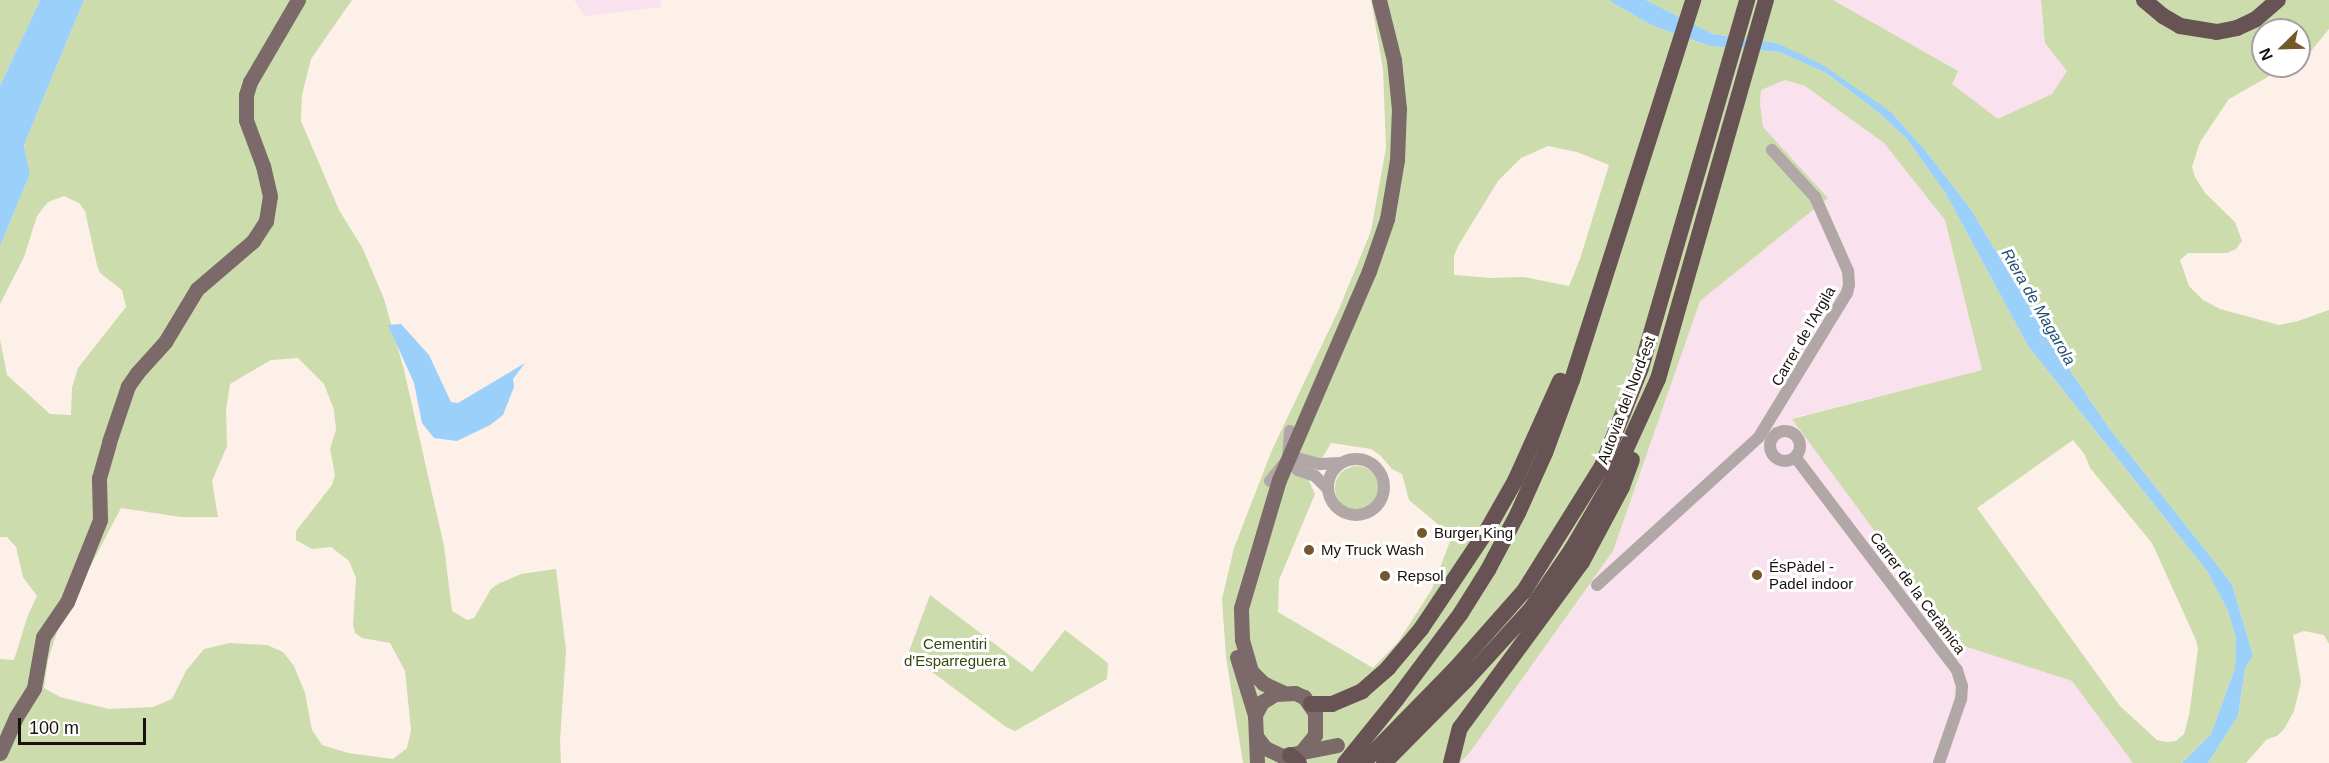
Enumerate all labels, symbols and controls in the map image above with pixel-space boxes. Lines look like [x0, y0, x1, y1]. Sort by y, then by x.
north arrow [2251, 18, 2311, 78]
text: N [2256, 46, 2276, 63]
water label: Riera de Magarola [1997, 245, 2079, 369]
street label: Carrer de l'Argila [1767, 283, 1839, 389]
street label: Autovia del Nord-est [1593, 333, 1659, 467]
place label: Burger King [1434, 524, 1513, 542]
marker: Burger King [1415, 526, 1429, 540]
street label: Carrer de la Ceràmica [1866, 529, 1970, 657]
place label: My Truck Wash [1321, 541, 1424, 559]
marker: My Truck Wash [1302, 543, 1316, 557]
place label: ÉsPàdel - Padel indoor [1769, 557, 1853, 592]
place label: Repsol [1397, 567, 1444, 585]
marker: ÉsPàdel - Padel indoor [1750, 568, 1764, 582]
marker: Repsol [1378, 569, 1392, 583]
park label: Cementiri d'Esparreguera [904, 634, 1006, 669]
scale bar [21, 706, 148, 744]
text: 100 m [29, 718, 79, 738]

